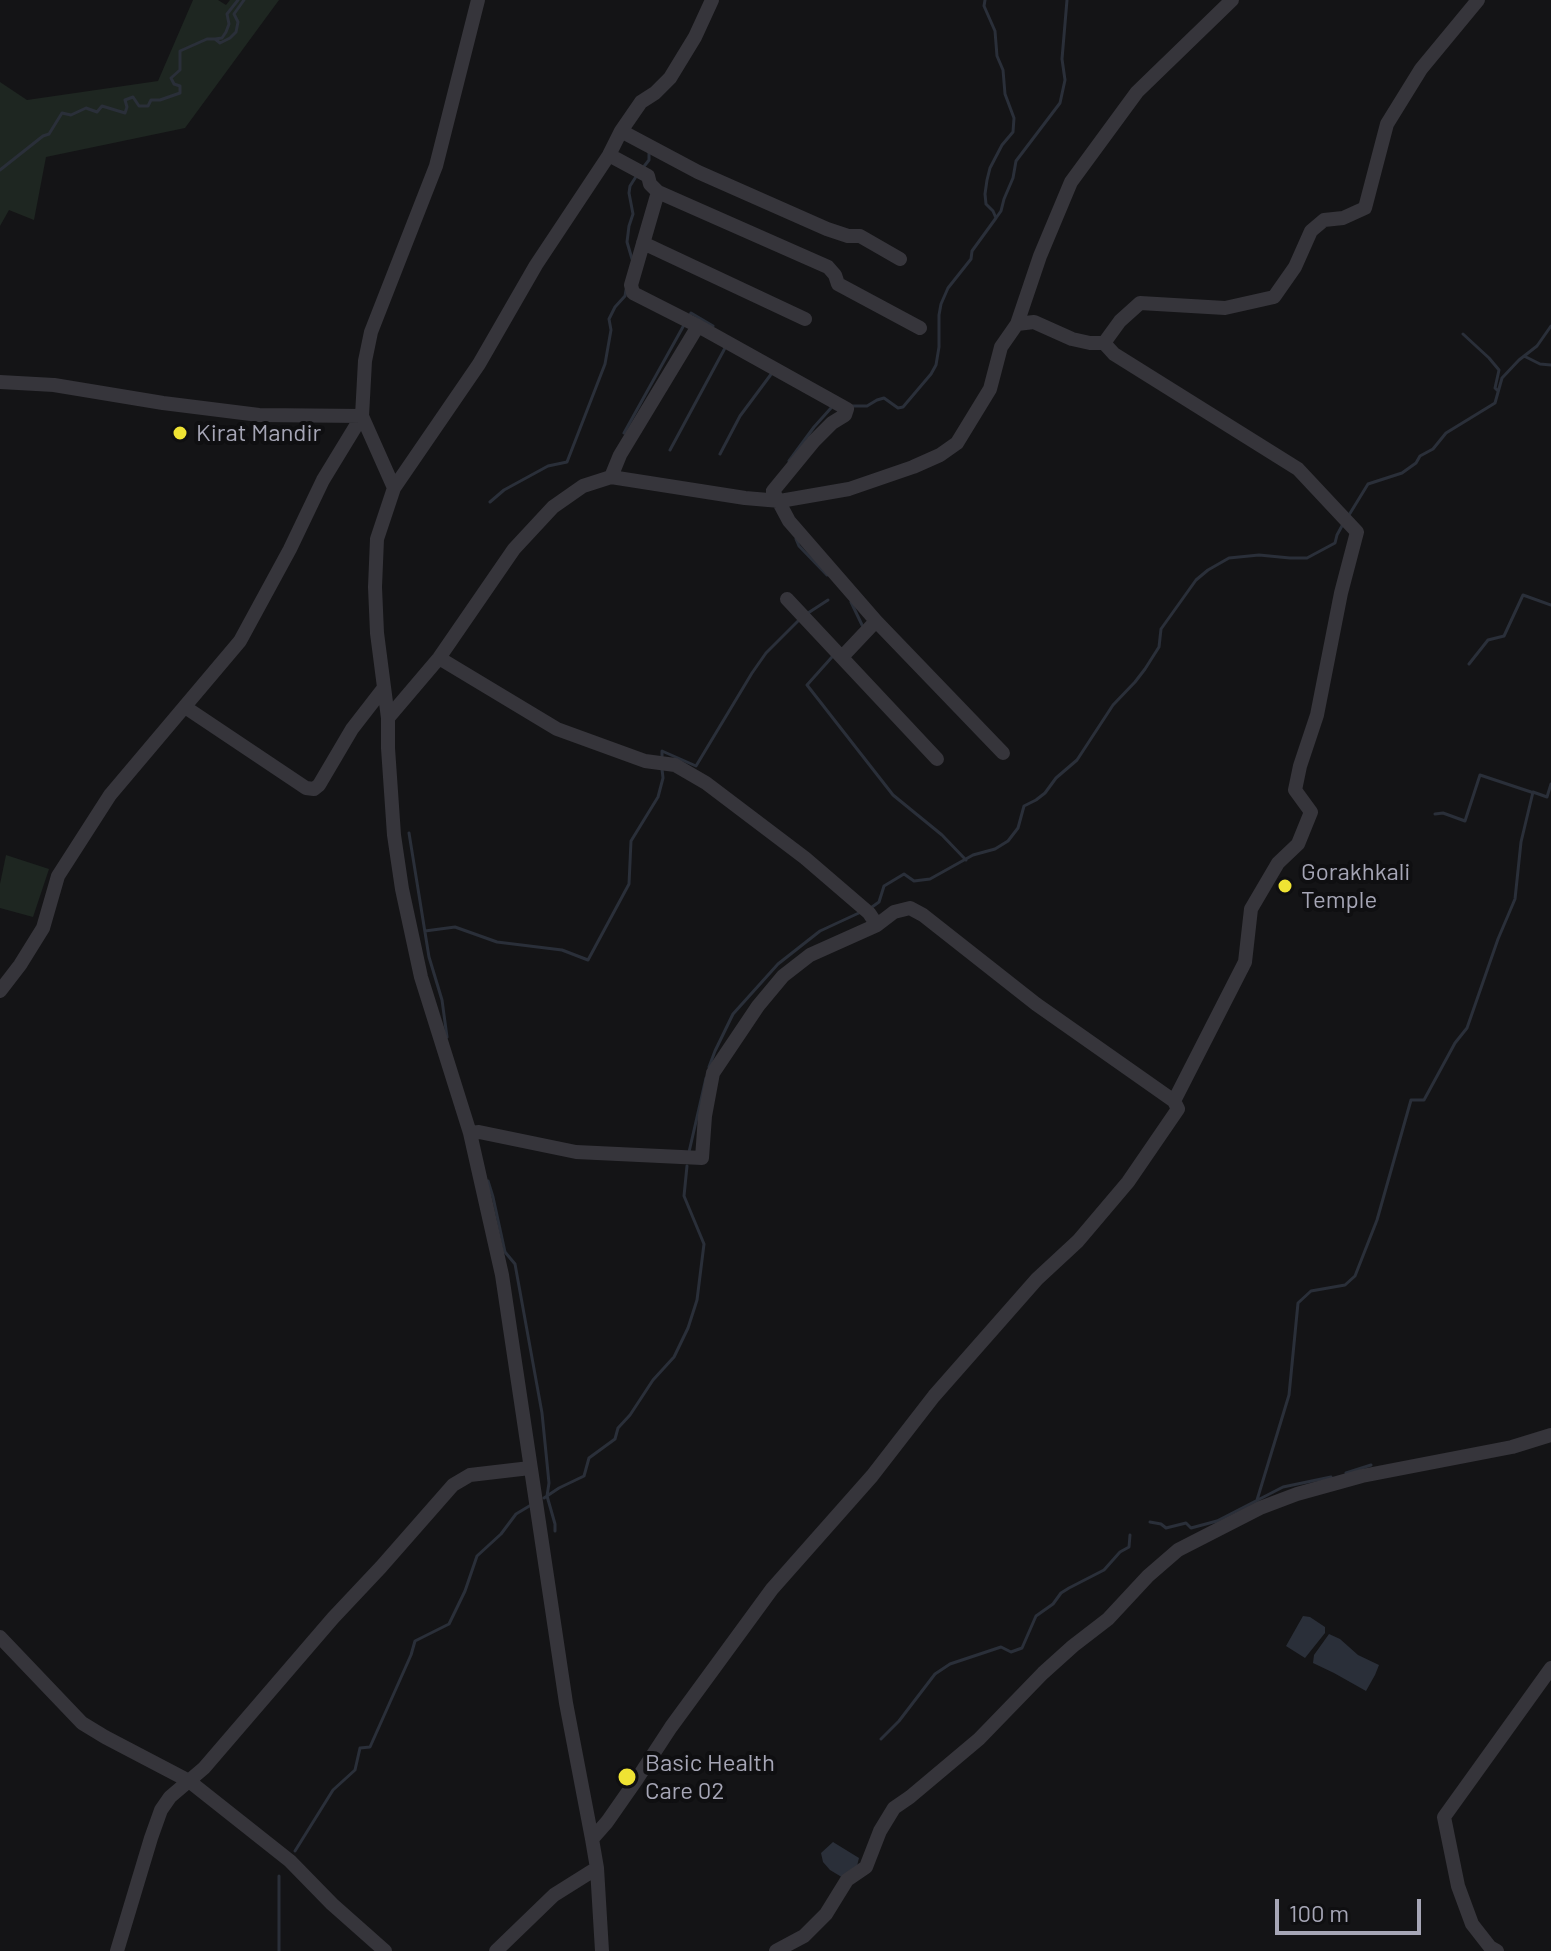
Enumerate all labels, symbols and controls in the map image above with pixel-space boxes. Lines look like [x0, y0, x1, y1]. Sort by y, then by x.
place label: Kirat Mandir [196, 419, 321, 447]
marker: Kirat Mandir [171, 424, 189, 442]
place label: Gorakhkali Temple [1301, 858, 1410, 914]
marker: Gorakhkali Temple [1276, 877, 1294, 895]
place label: Basic Health Care 02 [645, 1749, 775, 1805]
marker: Basic Health Care 02 [616, 1766, 638, 1788]
scale bar [1279, 1883, 1425, 1933]
text: 100 m [1289, 1898, 1349, 1927]

